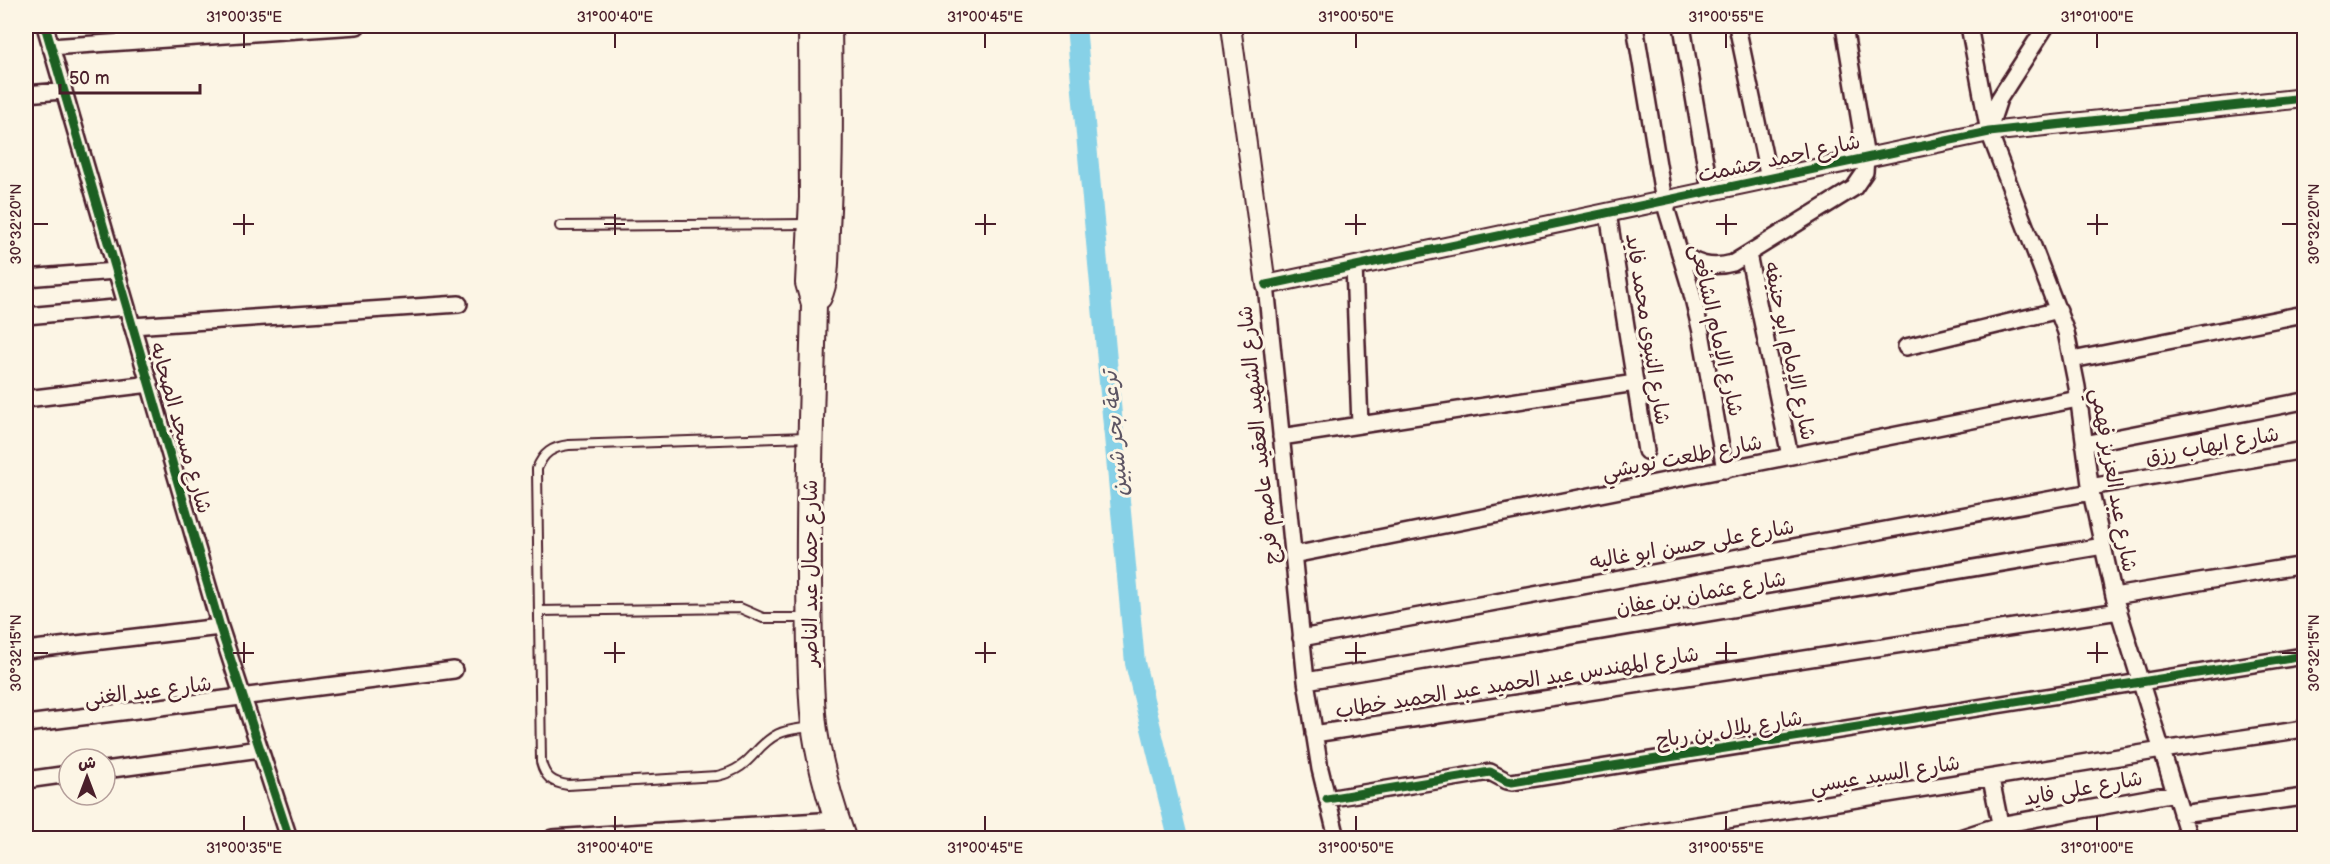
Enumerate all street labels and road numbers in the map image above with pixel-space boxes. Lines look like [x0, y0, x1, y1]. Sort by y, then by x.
street label: شارع احمد حشمت [1696, 129, 1863, 190]
street label: شارع النبوى محمد فايد [1618, 232, 1675, 427]
street label: شارع الإمام الشافعى [1682, 241, 1749, 420]
street label: شارع الإمام ابو حنيفه [1755, 260, 1821, 443]
street label: شارع الشهيد العقيد عاصم فرج [1232, 304, 1288, 566]
street label: شارع مسجد الصحابه [142, 340, 217, 517]
street label: شارع عبد العزيز فهمي [2079, 386, 2142, 575]
street label: شارع ايهاب رزق [2143, 421, 2281, 472]
street label: شارع طلعت نويشي [1600, 430, 1766, 491]
street label: شارع جمال عبد الناصر [798, 479, 825, 669]
street label: شارع على حسن ابو غاليه [1588, 514, 1797, 577]
street label: شارع عثمان بن عفان [1614, 566, 1789, 623]
street label: شارع المهندس عبد الحميد عبد الحميد خطاب [1333, 641, 1701, 726]
street label: شارع عبد الغنى [83, 671, 213, 714]
street label: شارع بلال بن رباح [1654, 706, 1805, 755]
street label: شارع السيد عيسي [1808, 750, 1963, 805]
street label: شارع على فايد [2022, 766, 2145, 813]

